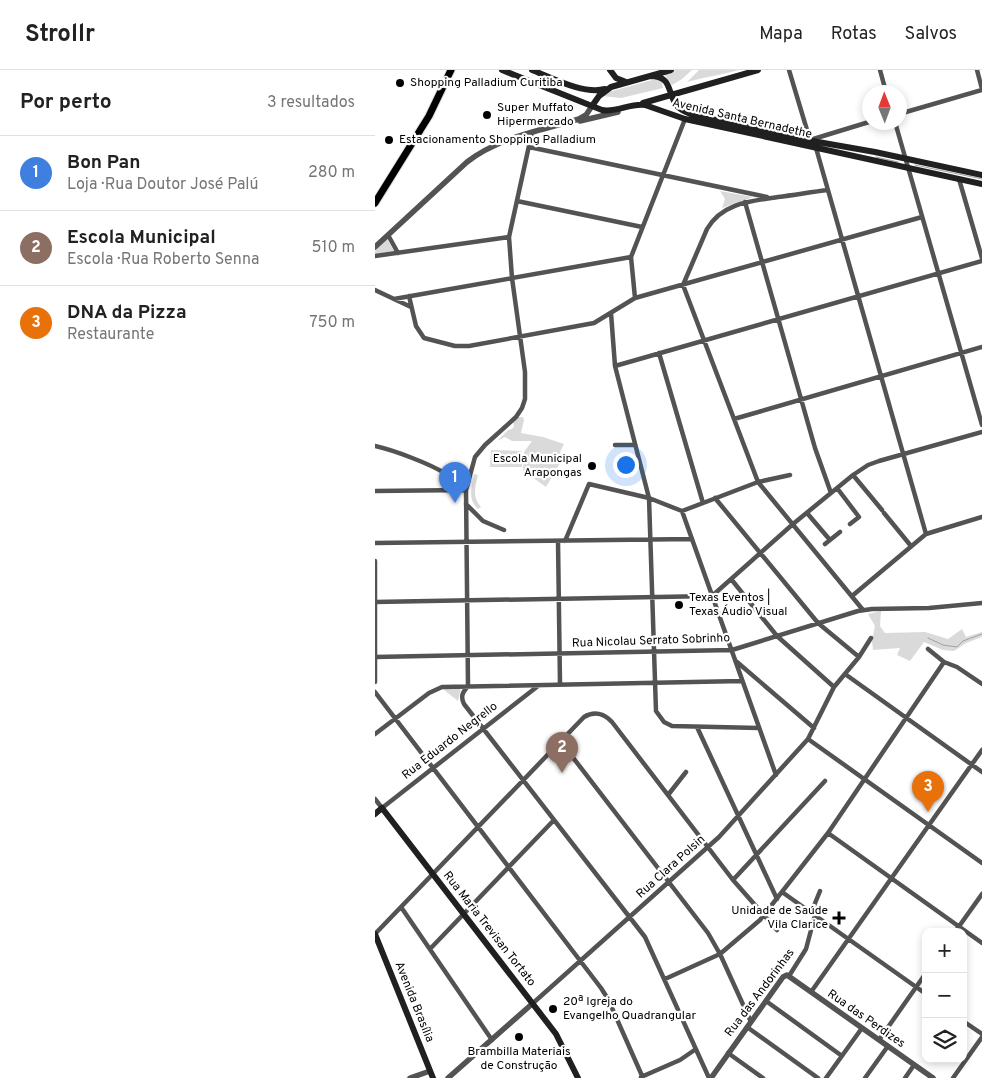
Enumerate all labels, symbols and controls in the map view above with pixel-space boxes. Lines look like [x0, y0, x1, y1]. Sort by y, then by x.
text: Strollr [25, 20, 95, 50]
text: Mapa [759, 23, 803, 46]
text: Rotas [831, 23, 877, 46]
text: Salvos [905, 23, 957, 46]
place label: Shopping Palladium Curitiba [410, 75, 563, 91]
marker: Shopping Palladium Curitiba [394, 77, 406, 89]
north arrow [862, 85, 907, 130]
text: Por perto [20, 89, 112, 116]
text: 3 resultados [267, 93, 355, 113]
street label: Avenida Santa Bernadethe [671, 95, 813, 143]
place label: Super Muffato Hipermercado [497, 100, 574, 130]
marker: Super Muffato Hipermercado [481, 109, 493, 121]
place label: Estacionamento Shopping Palladium [399, 132, 596, 148]
marker: Estacionamento Shopping Palladium [383, 134, 395, 146]
text: Bon Pan [67, 151, 140, 175]
text: 1 [33, 163, 39, 183]
text: 280 m [308, 163, 355, 183]
text: Loja · Rua Doutor José Palú [67, 175, 259, 195]
text: Escola Municipal [67, 226, 216, 250]
text: 2 [31, 238, 41, 258]
text: 510 m [312, 238, 355, 258]
text: Escola · Rua Roberto Senna [67, 250, 260, 270]
text: DNA da Pizza [67, 301, 187, 325]
text: 3 [31, 313, 41, 333]
text: 750 m [309, 313, 355, 333]
text: Restaurante [67, 325, 154, 345]
place label: Escola Municipal Arapongas [493, 451, 582, 481]
your location [613, 452, 639, 478]
marker: Escola Municipal Arapongas [586, 460, 598, 472]
pin: 1 [439, 462, 471, 503]
place label: Texas Eventos | Texas Áudio Visual [689, 588, 788, 620]
marker: Texas Eventos | Texas Áudio Visual [673, 599, 685, 611]
street label: Rua Nicolau Serrato Sobrinho [572, 630, 731, 652]
street label: Rua Eduardo Negrello [399, 698, 501, 783]
pin: 2 [546, 732, 578, 773]
pin: 3 [912, 771, 944, 812]
street label: Rua Clara Polsin [633, 832, 709, 902]
street label: Rua Maria Trevisan Tortato [439, 868, 539, 990]
place label: Unidade de Saúde Vila Clarice [731, 903, 828, 933]
marker: Unidade de Saúde Vila Clarice [832, 911, 846, 925]
map controls [922, 928, 967, 1063]
button: + [922, 928, 967, 973]
street label: Rua das Andorinhas [722, 946, 798, 1040]
street label: Avenida Brasília [391, 959, 437, 1045]
button: − [922, 973, 967, 1018]
street label: Rua das Perdizes [824, 986, 908, 1052]
place label: 20ª Igreja do Evangelho Quadrangular [563, 994, 696, 1024]
marker: 20ª Igreja do Evangelho Quadrangular [547, 1003, 559, 1015]
button: layers [922, 1018, 967, 1063]
marker: Brambilla Materiais de Construção [513, 1031, 525, 1043]
place label: Brambilla Materiais de Construção [467, 1044, 571, 1074]

